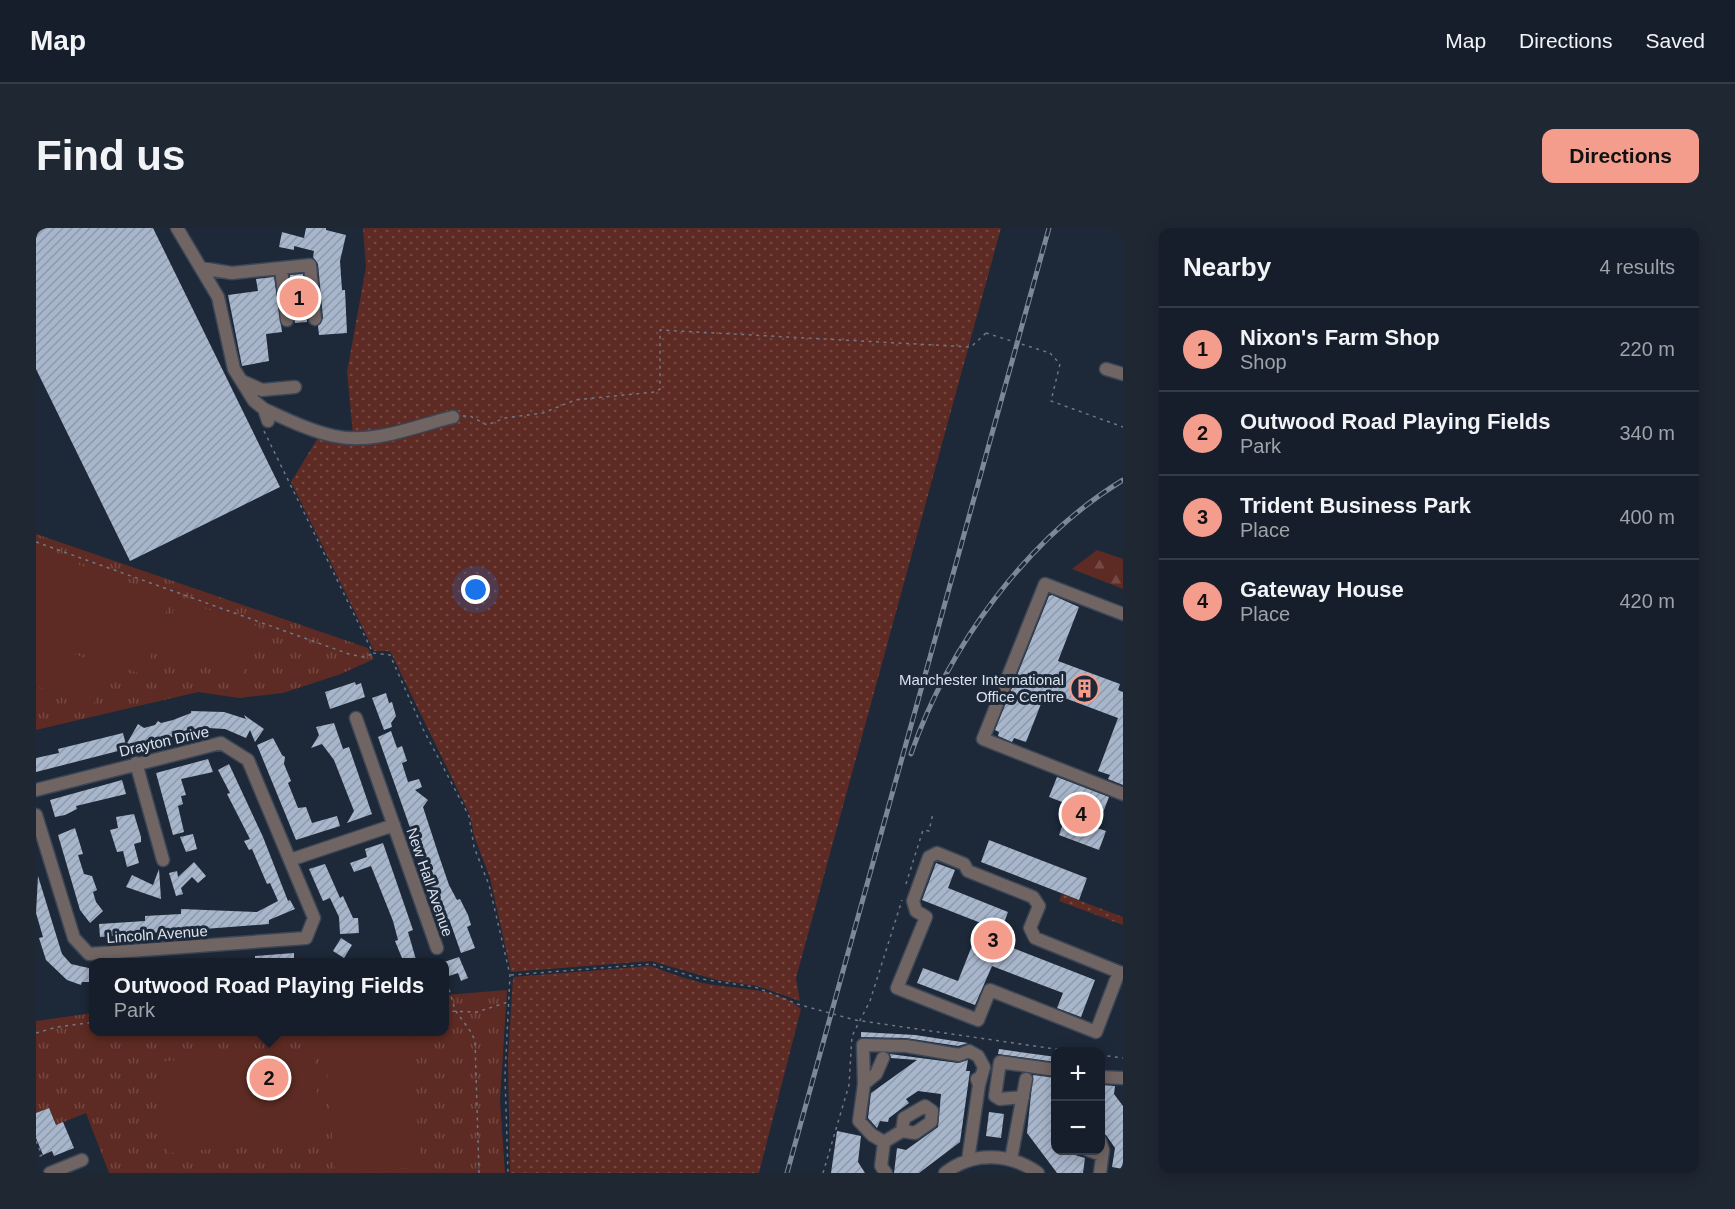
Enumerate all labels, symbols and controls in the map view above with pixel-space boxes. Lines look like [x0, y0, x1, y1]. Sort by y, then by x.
text: Map [30, 25, 86, 56]
text: Map [1445, 29, 1486, 52]
text: Directions [1519, 29, 1612, 52]
text: Saved [1645, 29, 1705, 52]
button: Directions [1542, 129, 1699, 183]
text: Find us [36, 132, 185, 179]
text: Nearby [1183, 252, 1271, 282]
text: 4 results [1599, 256, 1675, 278]
pin: 1 [280, 276, 318, 320]
text: Nixon's Farm Shop [1240, 325, 1440, 350]
text: 1 [1197, 338, 1208, 360]
text: 220 m [1619, 338, 1675, 360]
text: Shop [1240, 351, 1287, 373]
text: Outwood Road Playing Fields [1240, 409, 1550, 434]
text: 2 [1197, 422, 1208, 444]
text: 340 m [1619, 422, 1675, 444]
text: Park [1240, 435, 1281, 457]
text: Trident Business Park [1240, 493, 1471, 518]
text: 3 [1197, 506, 1208, 528]
text: 400 m [1619, 506, 1675, 528]
text: Place [1240, 519, 1290, 541]
your location [461, 575, 490, 604]
text: Gateway House [1240, 577, 1404, 602]
text: 4 [1197, 590, 1208, 612]
text: 420 m [1619, 590, 1675, 612]
text: Place [1240, 603, 1290, 625]
place label: Manchester International Office Centre [899, 671, 1064, 705]
building icon: Manchester International Office Centre [1069, 672, 1101, 704]
street label: Drayton Drive [117, 722, 211, 760]
pin: 4 [1062, 792, 1100, 836]
street label: New Hall Avenue [403, 825, 457, 939]
pin: 3 [974, 918, 1012, 962]
street label: Lincoln Avenue [106, 922, 208, 946]
popup [89, 958, 449, 1036]
text: Outwood Road Playing Fields [114, 973, 424, 998]
text: Park [114, 999, 155, 1021]
map controls [1051, 1047, 1105, 1155]
button: + [1051, 1047, 1105, 1101]
pin: 2 [250, 1056, 288, 1100]
button: − [1051, 1101, 1105, 1155]

